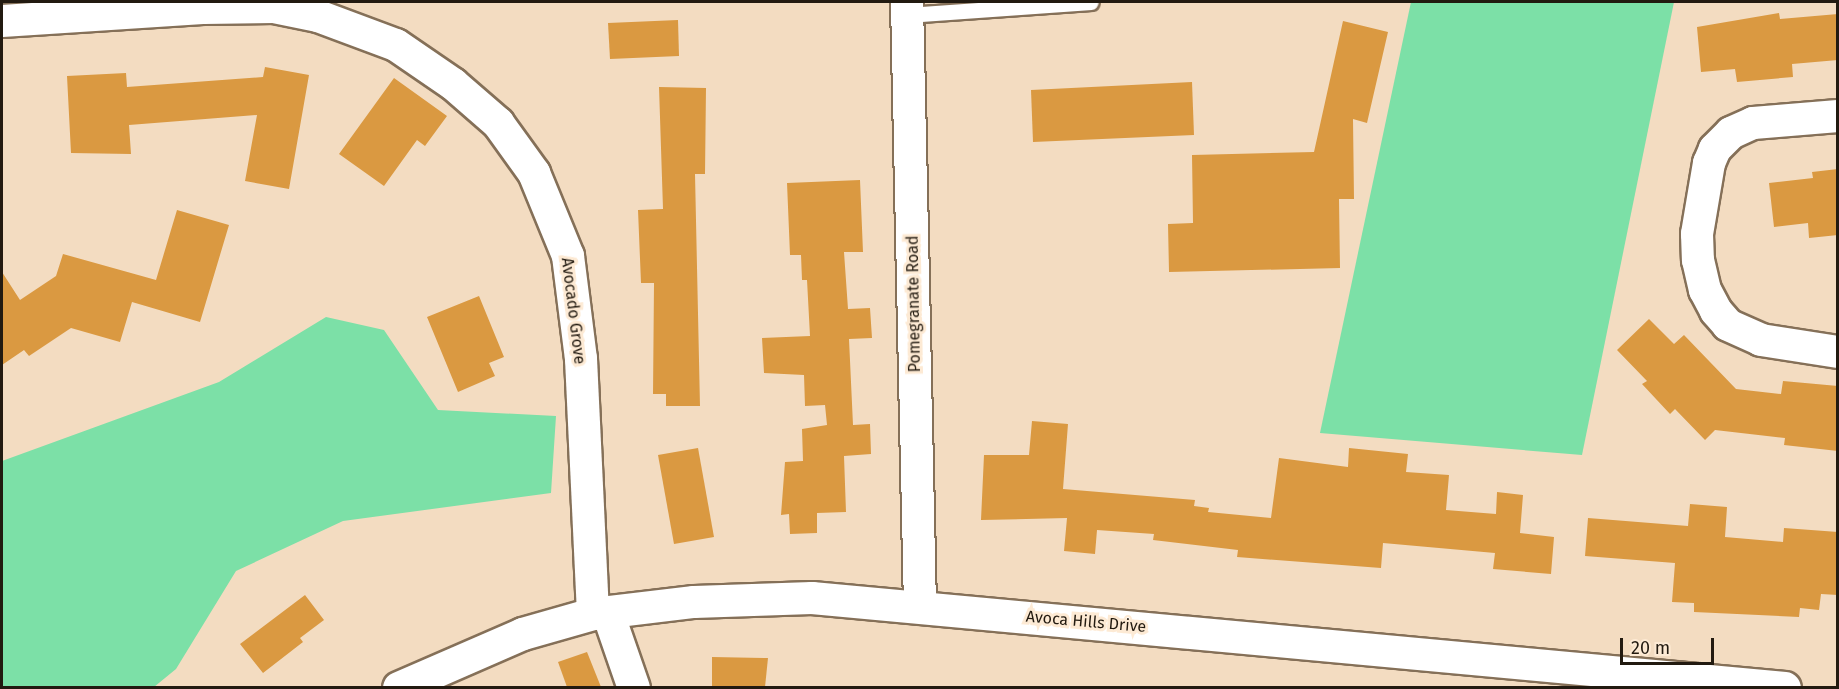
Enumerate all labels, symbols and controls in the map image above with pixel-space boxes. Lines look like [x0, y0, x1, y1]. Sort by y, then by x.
street label: Pomegranate Road [903, 235, 925, 373]
street label: Avocado Grove [557, 257, 589, 365]
street label: Avoca Hills Drive [1025, 607, 1147, 637]
scale bar [1623, 626, 1718, 664]
text: 20 m [1631, 637, 1670, 659]

